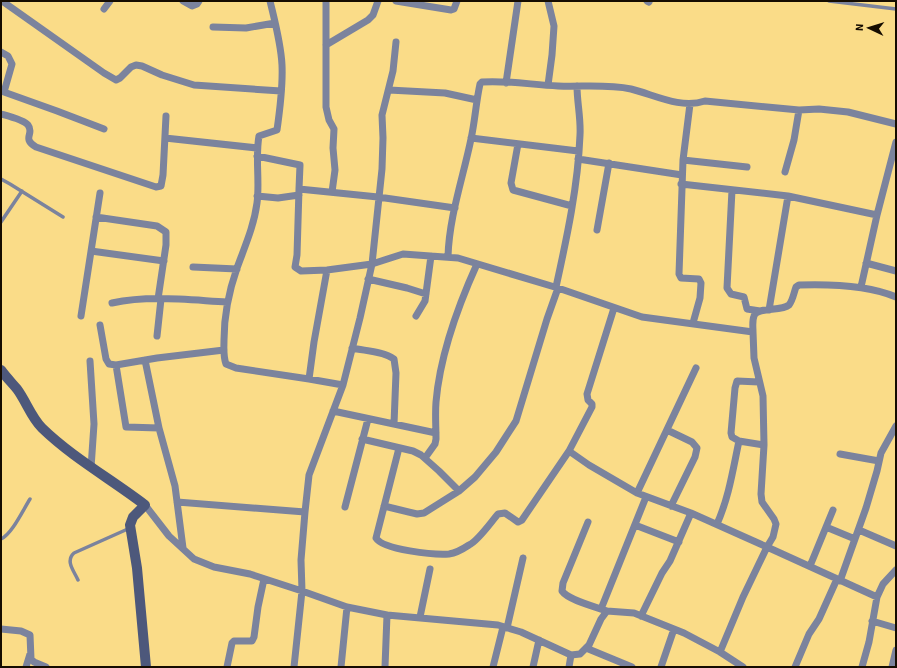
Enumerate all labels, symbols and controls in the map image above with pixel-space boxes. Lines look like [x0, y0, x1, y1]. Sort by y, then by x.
north arrow [849, 8, 889, 48]
text: N [852, 23, 867, 32]

